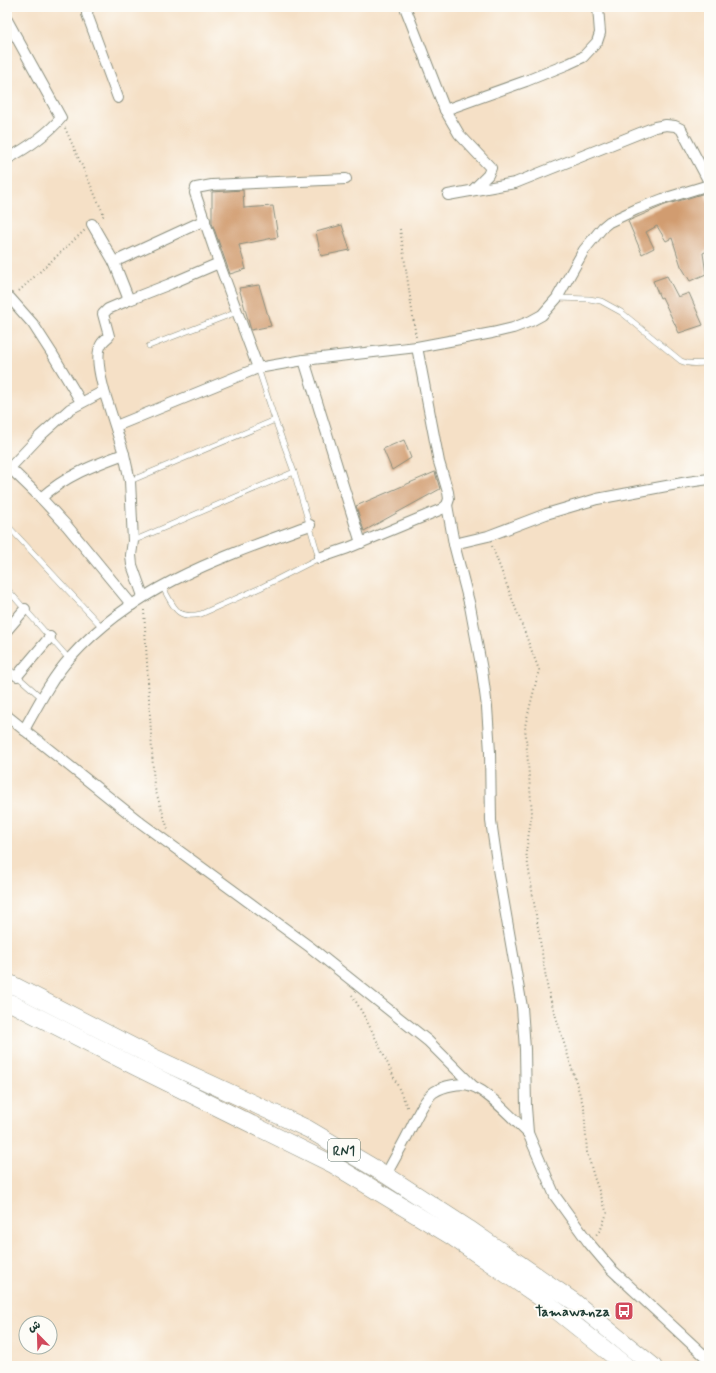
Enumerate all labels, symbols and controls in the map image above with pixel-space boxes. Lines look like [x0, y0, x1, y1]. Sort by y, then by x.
road number: RN1 [328, 1139, 360, 1161]
bus stop icon: Tamawanza [613, 1300, 635, 1322]
place label: Tamawanza [535, 1303, 610, 1321]
north arrow [18, 1315, 58, 1355]
text: ش [26, 1318, 43, 1336]

